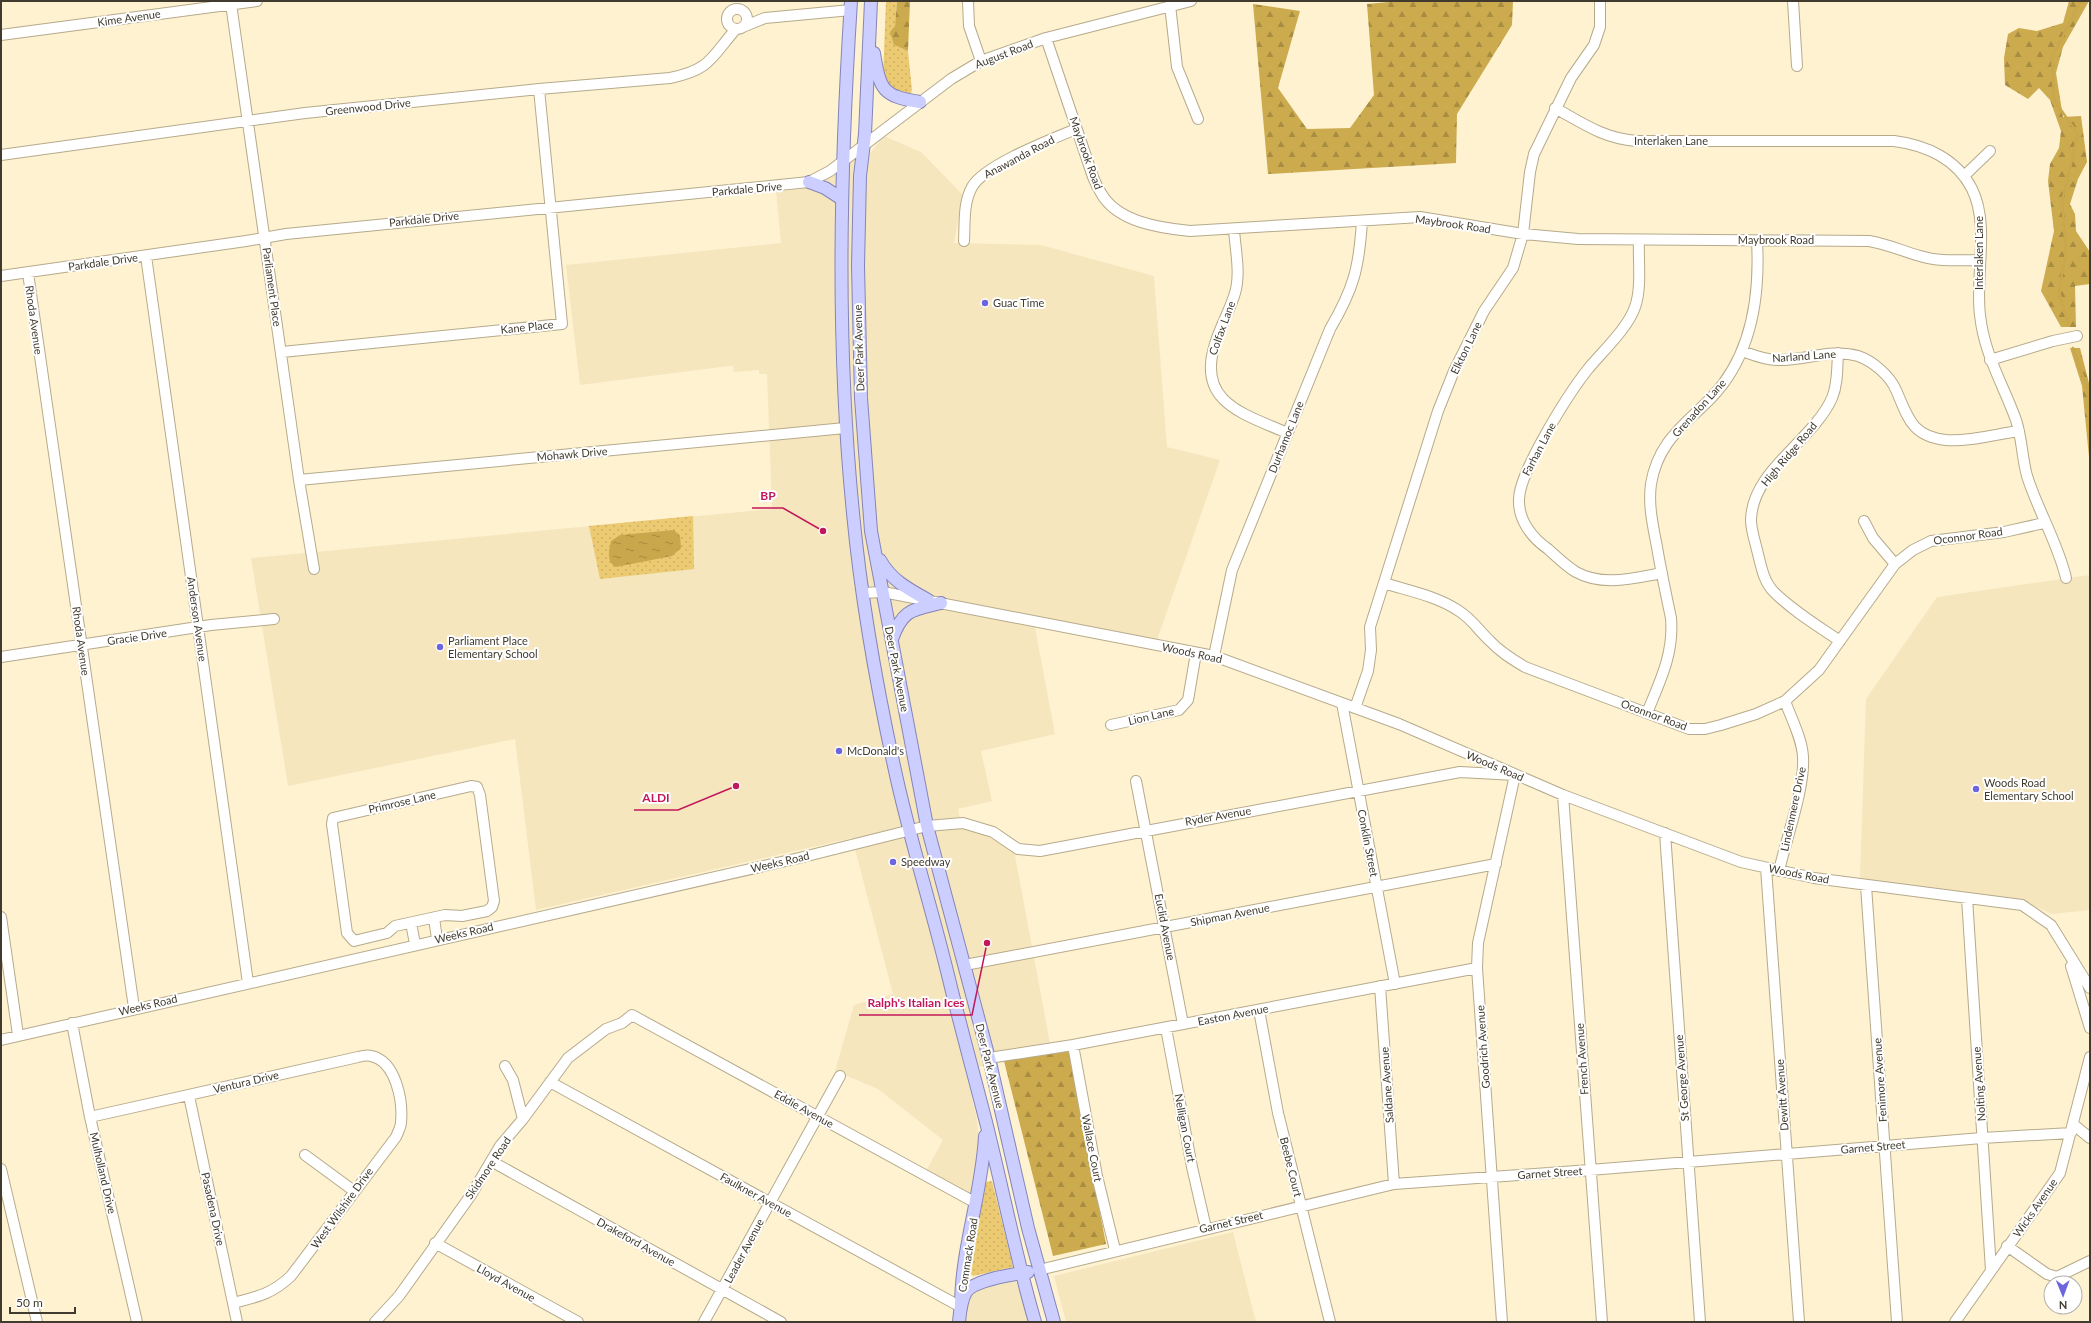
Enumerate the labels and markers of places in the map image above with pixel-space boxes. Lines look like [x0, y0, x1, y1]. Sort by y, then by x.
place label: Guac Time [993, 296, 1044, 309]
marker: Guac Time [980, 298, 990, 308]
callout: BP [752, 484, 783, 508]
place label: Parliament Place Elementary School [448, 634, 538, 660]
marker: Parliament Place Elementary School [435, 642, 445, 652]
place label: McDonald's [847, 744, 904, 757]
marker: McDonald's [834, 746, 844, 756]
place label: Woods Road Elementary School [1984, 776, 2074, 802]
marker: Woods Road Elementary School [1971, 784, 1981, 794]
callout: ALDI [634, 786, 678, 810]
place label: Speedway [901, 855, 951, 868]
marker: Speedway [888, 857, 898, 867]
callout: Ralph's Italian Ices [859, 991, 972, 1015]

